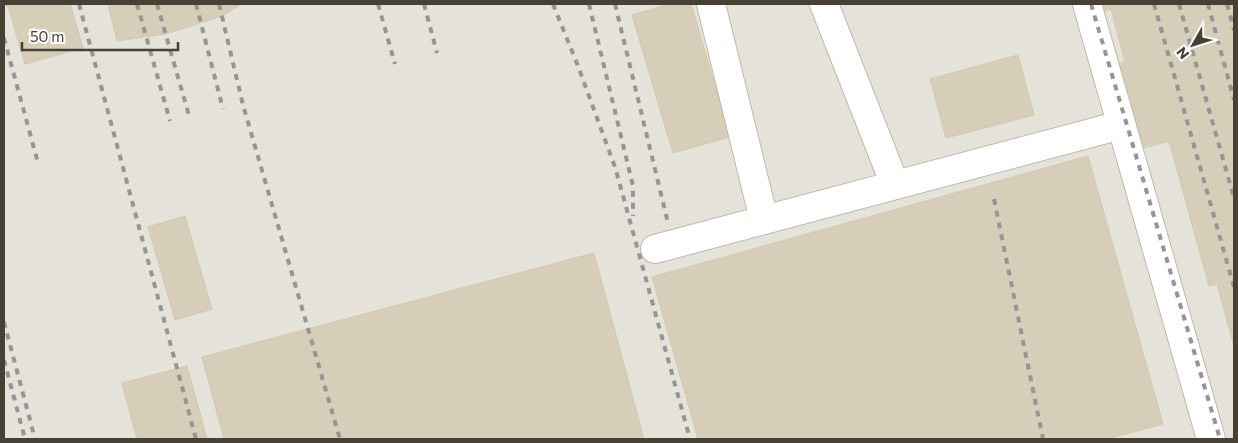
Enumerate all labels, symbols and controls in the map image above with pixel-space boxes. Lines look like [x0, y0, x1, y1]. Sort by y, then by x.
scale bar [22, 20, 179, 52]
north arrow [1168, 20, 1218, 70]
text: 50 m [30, 27, 64, 45]
text: N [1173, 44, 1192, 63]

